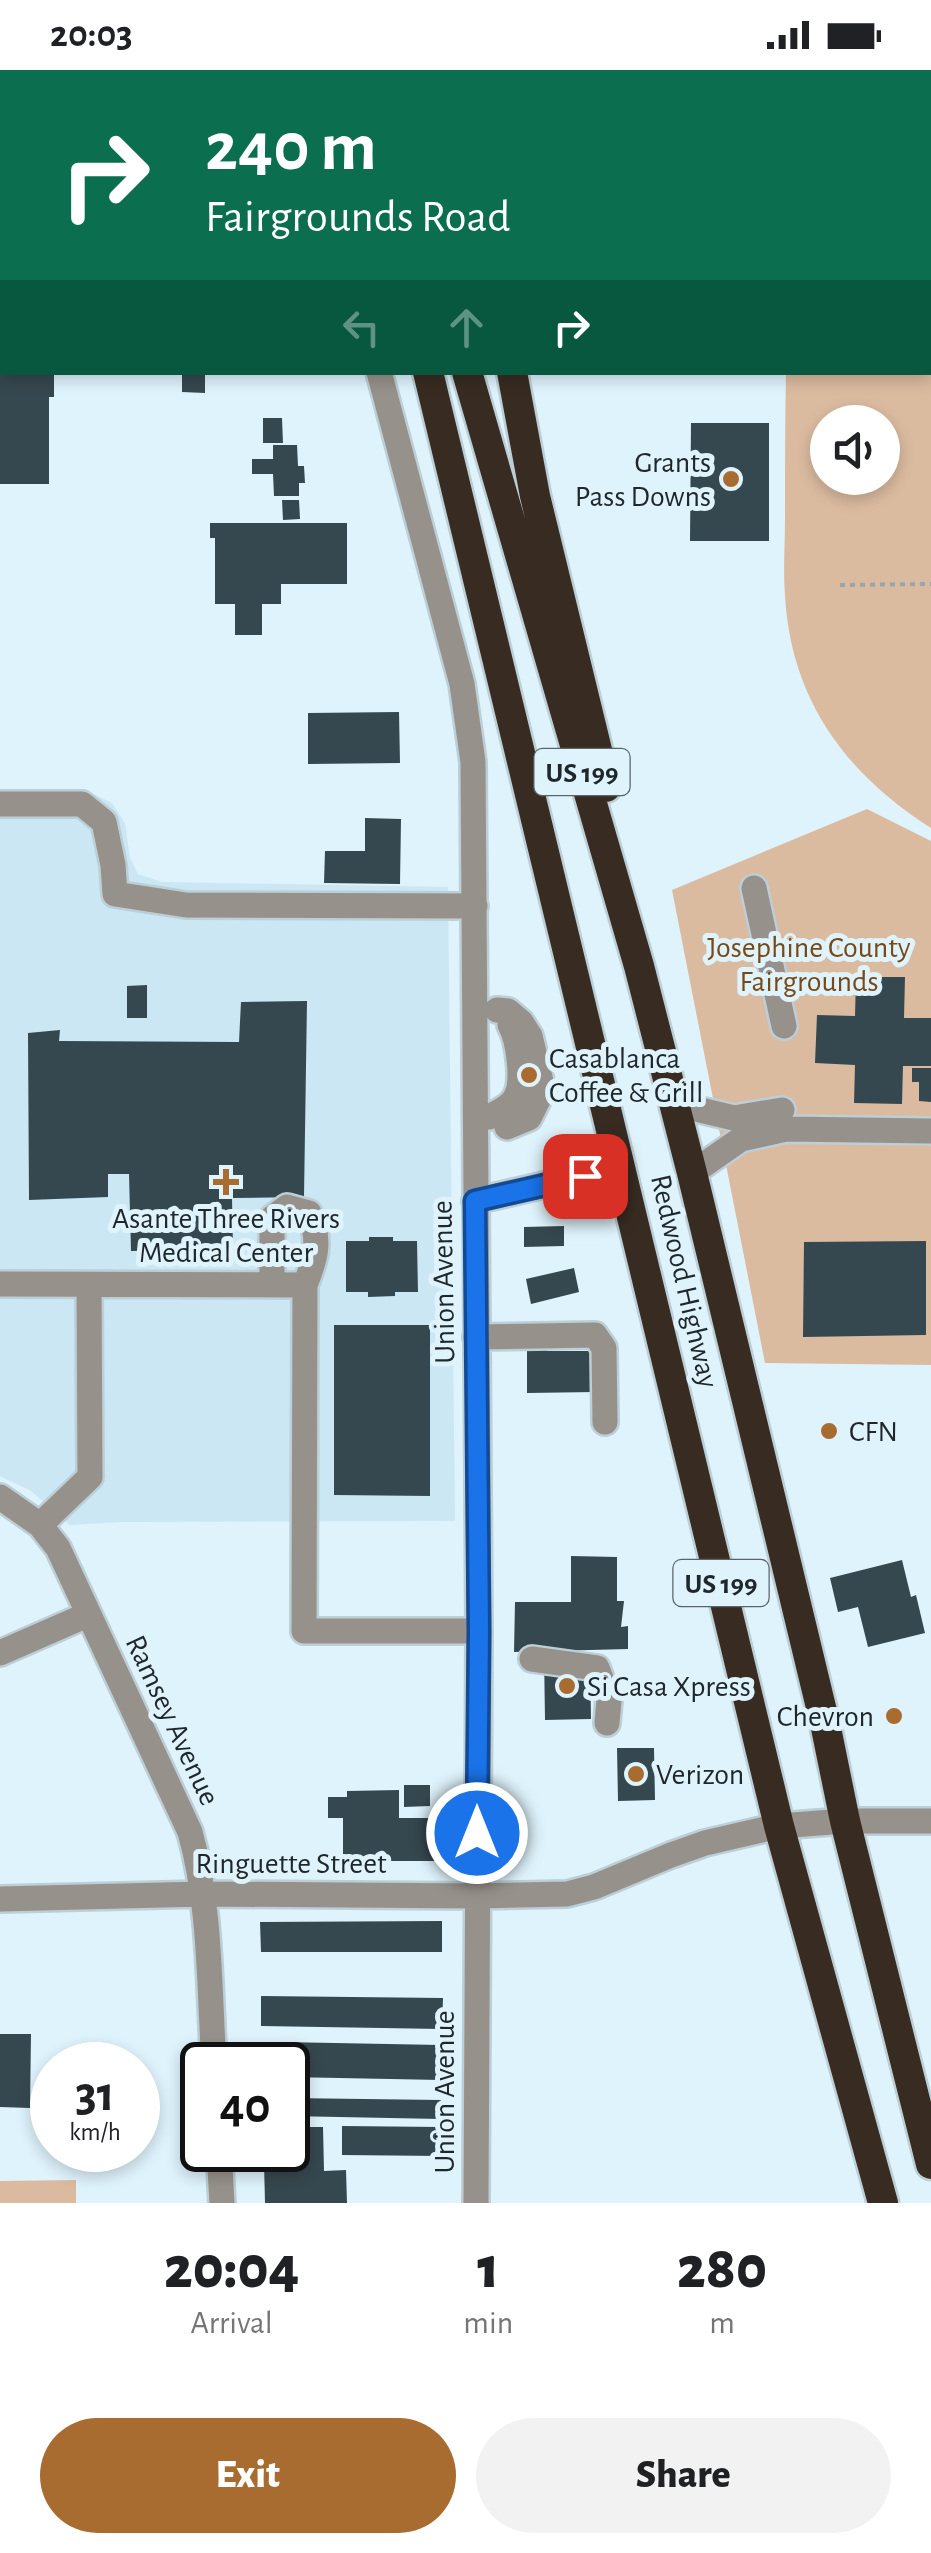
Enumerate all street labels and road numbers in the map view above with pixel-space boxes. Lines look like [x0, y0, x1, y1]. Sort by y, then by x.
road number: US 199 [534, 749, 630, 795]
street label: Redwood Highway [645, 1172, 723, 1391]
street label: Union Avenue [428, 1200, 460, 1364]
road number: US 199 [674, 1560, 768, 1606]
street label: Ramsey Avenue [120, 1631, 225, 1810]
street label: Ringuette Street [195, 1849, 387, 1879]
street label: Union Avenue [430, 2010, 460, 2174]

